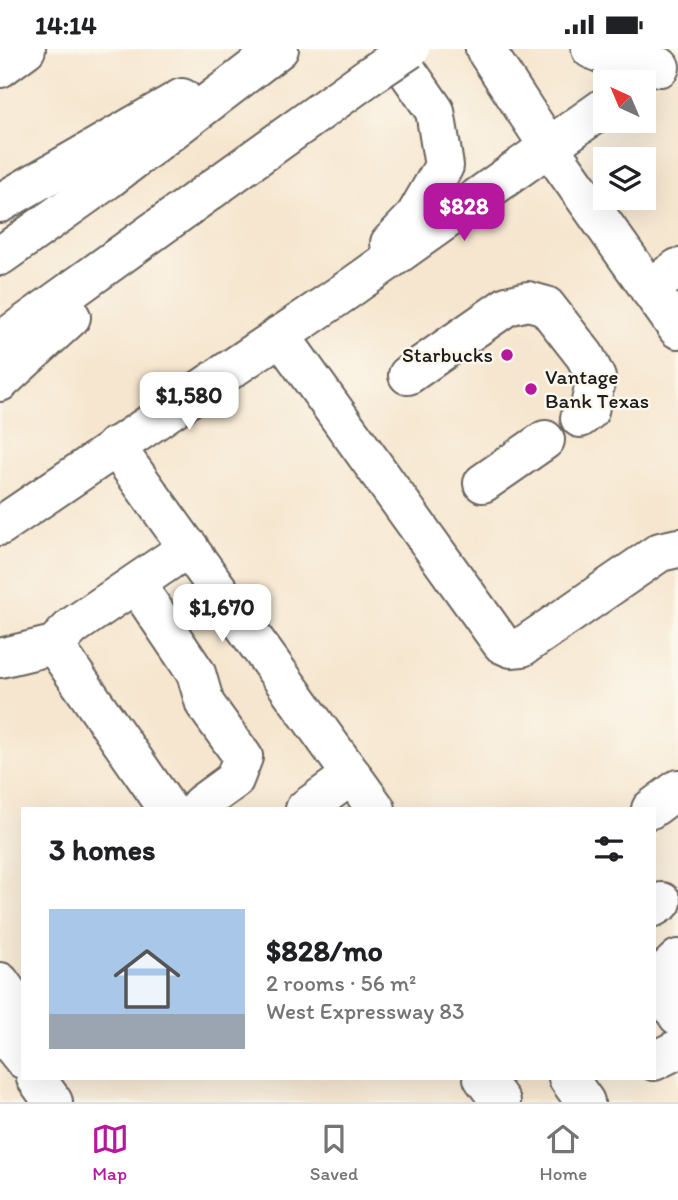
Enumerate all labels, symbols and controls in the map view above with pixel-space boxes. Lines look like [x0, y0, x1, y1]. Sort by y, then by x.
text: 14:14 [35, 9, 97, 41]
north arrow [593, 70, 656, 133]
map controls [593, 70, 656, 210]
button: layers [593, 147, 656, 210]
pin: $828 [423, 183, 505, 243]
text: $828 [440, 192, 488, 220]
place label: Starbucks [402, 342, 493, 367]
marker: Starbucks [499, 347, 515, 363]
place label: Vantage Bank Texas [545, 364, 649, 413]
pin: $1,580 [132, 373, 246, 432]
text: $1,580 [156, 381, 222, 409]
marker: Vantage Bank Texas [523, 381, 539, 397]
pin: $1,670 [165, 585, 279, 644]
text: $1,670 [189, 593, 255, 621]
icon: filters [590, 830, 628, 868]
text: 3 homes [49, 831, 156, 868]
text: $828/mo [266, 932, 383, 969]
icon: home [105, 937, 189, 1021]
text: 2 rooms · 56 m² [266, 969, 417, 997]
text: West Expressway 83 [266, 997, 465, 1025]
tab: Map [91, 1120, 129, 1185]
tab: Saved [310, 1120, 358, 1185]
tab: Home [539, 1120, 587, 1185]

